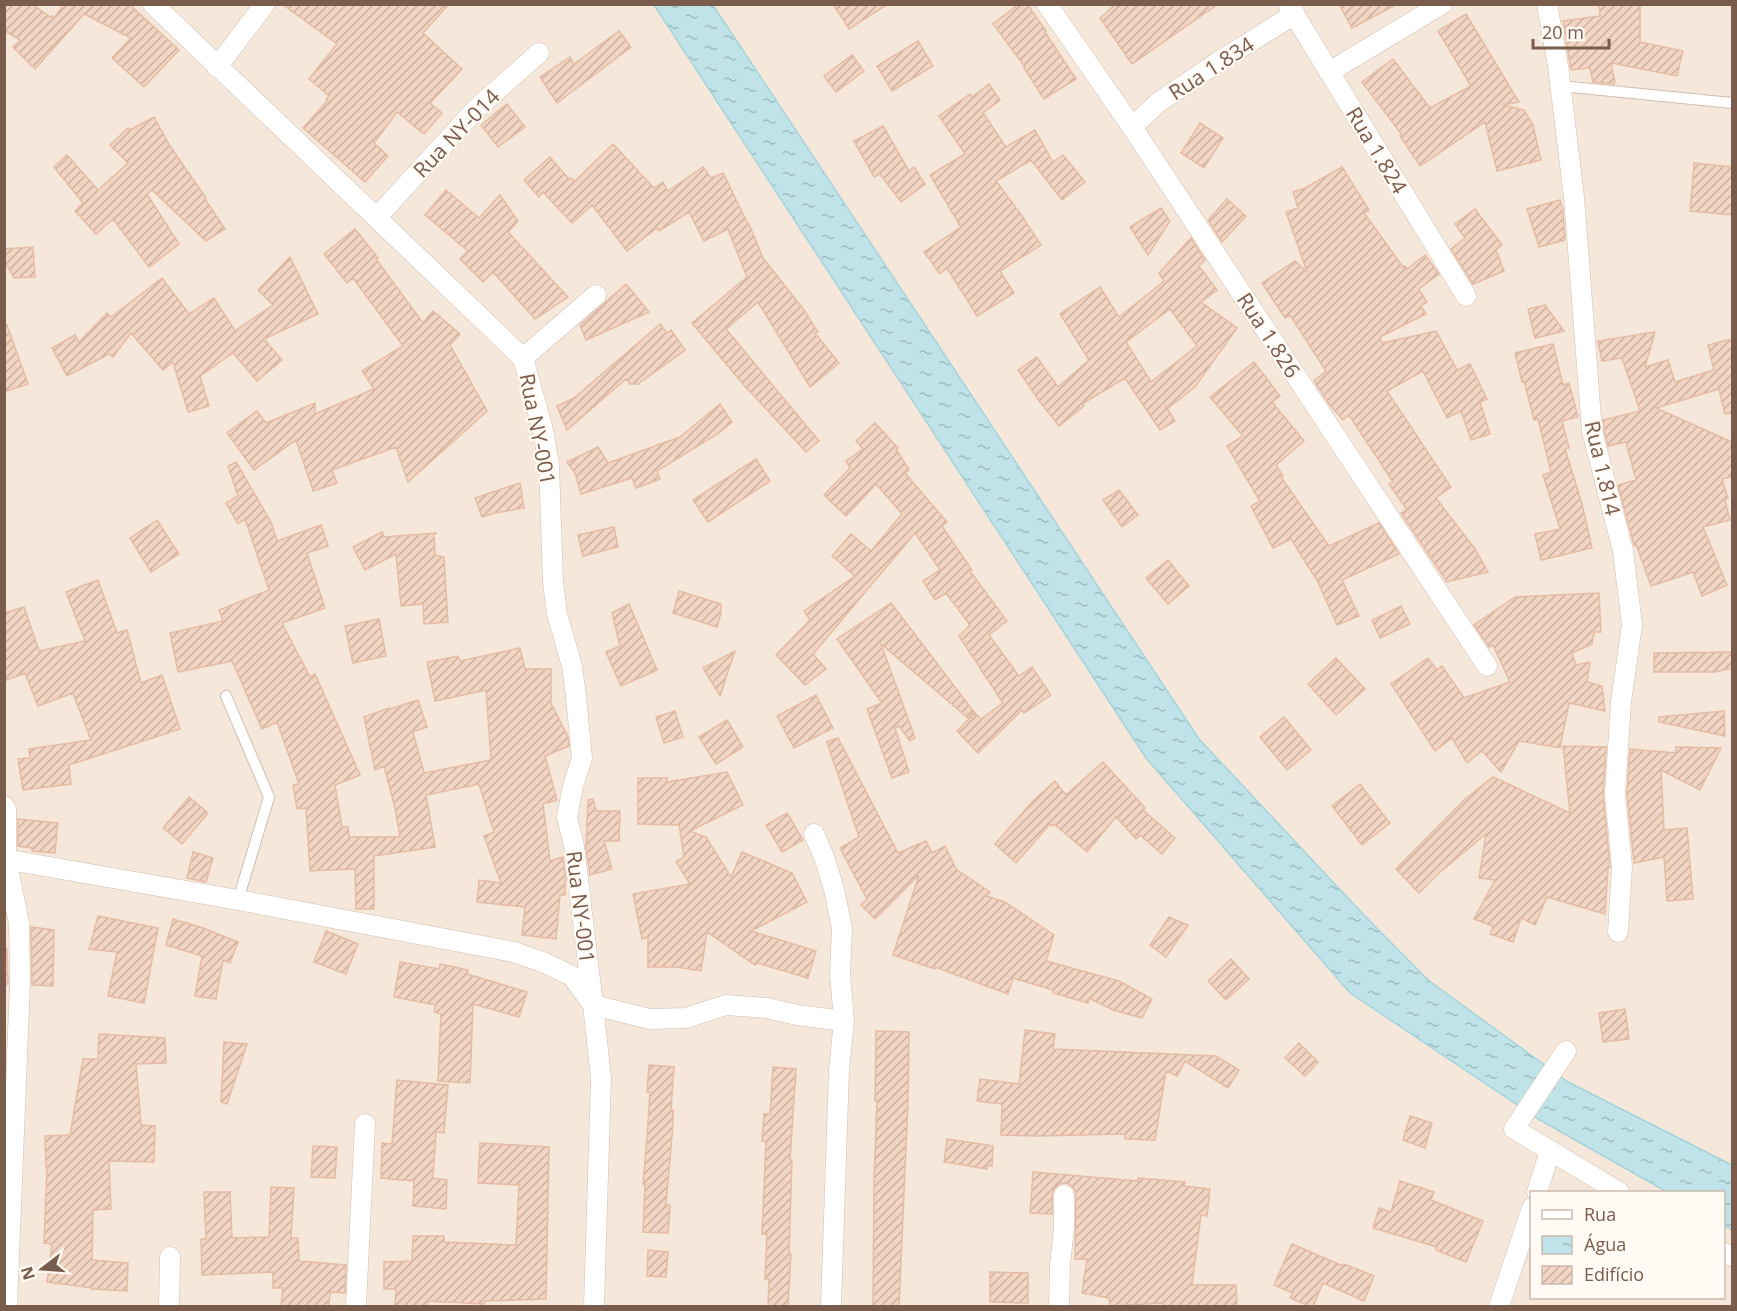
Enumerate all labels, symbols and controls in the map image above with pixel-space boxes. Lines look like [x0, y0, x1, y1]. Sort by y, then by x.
scale bar [1533, 12, 1610, 50]
text: 20 m [1542, 20, 1584, 44]
street label: Rua 1.834 [1163, 30, 1259, 106]
street label: Rua NY-014 [407, 83, 505, 183]
street label: Rua 1.824 [1340, 101, 1414, 199]
street label: Rua 1.826 [1231, 287, 1307, 383]
street label: Rua NY-001 [513, 371, 563, 487]
street label: Rua 1.814 [1579, 418, 1627, 518]
street label: Rua NY-001 [560, 849, 602, 965]
legend [1530, 1191, 1725, 1299]
text: Rua [1584, 1202, 1616, 1226]
text: Água [1584, 1232, 1626, 1256]
north arrow [12, 1239, 72, 1299]
text: Edifício [1584, 1262, 1644, 1286]
text: N [15, 1264, 40, 1283]

